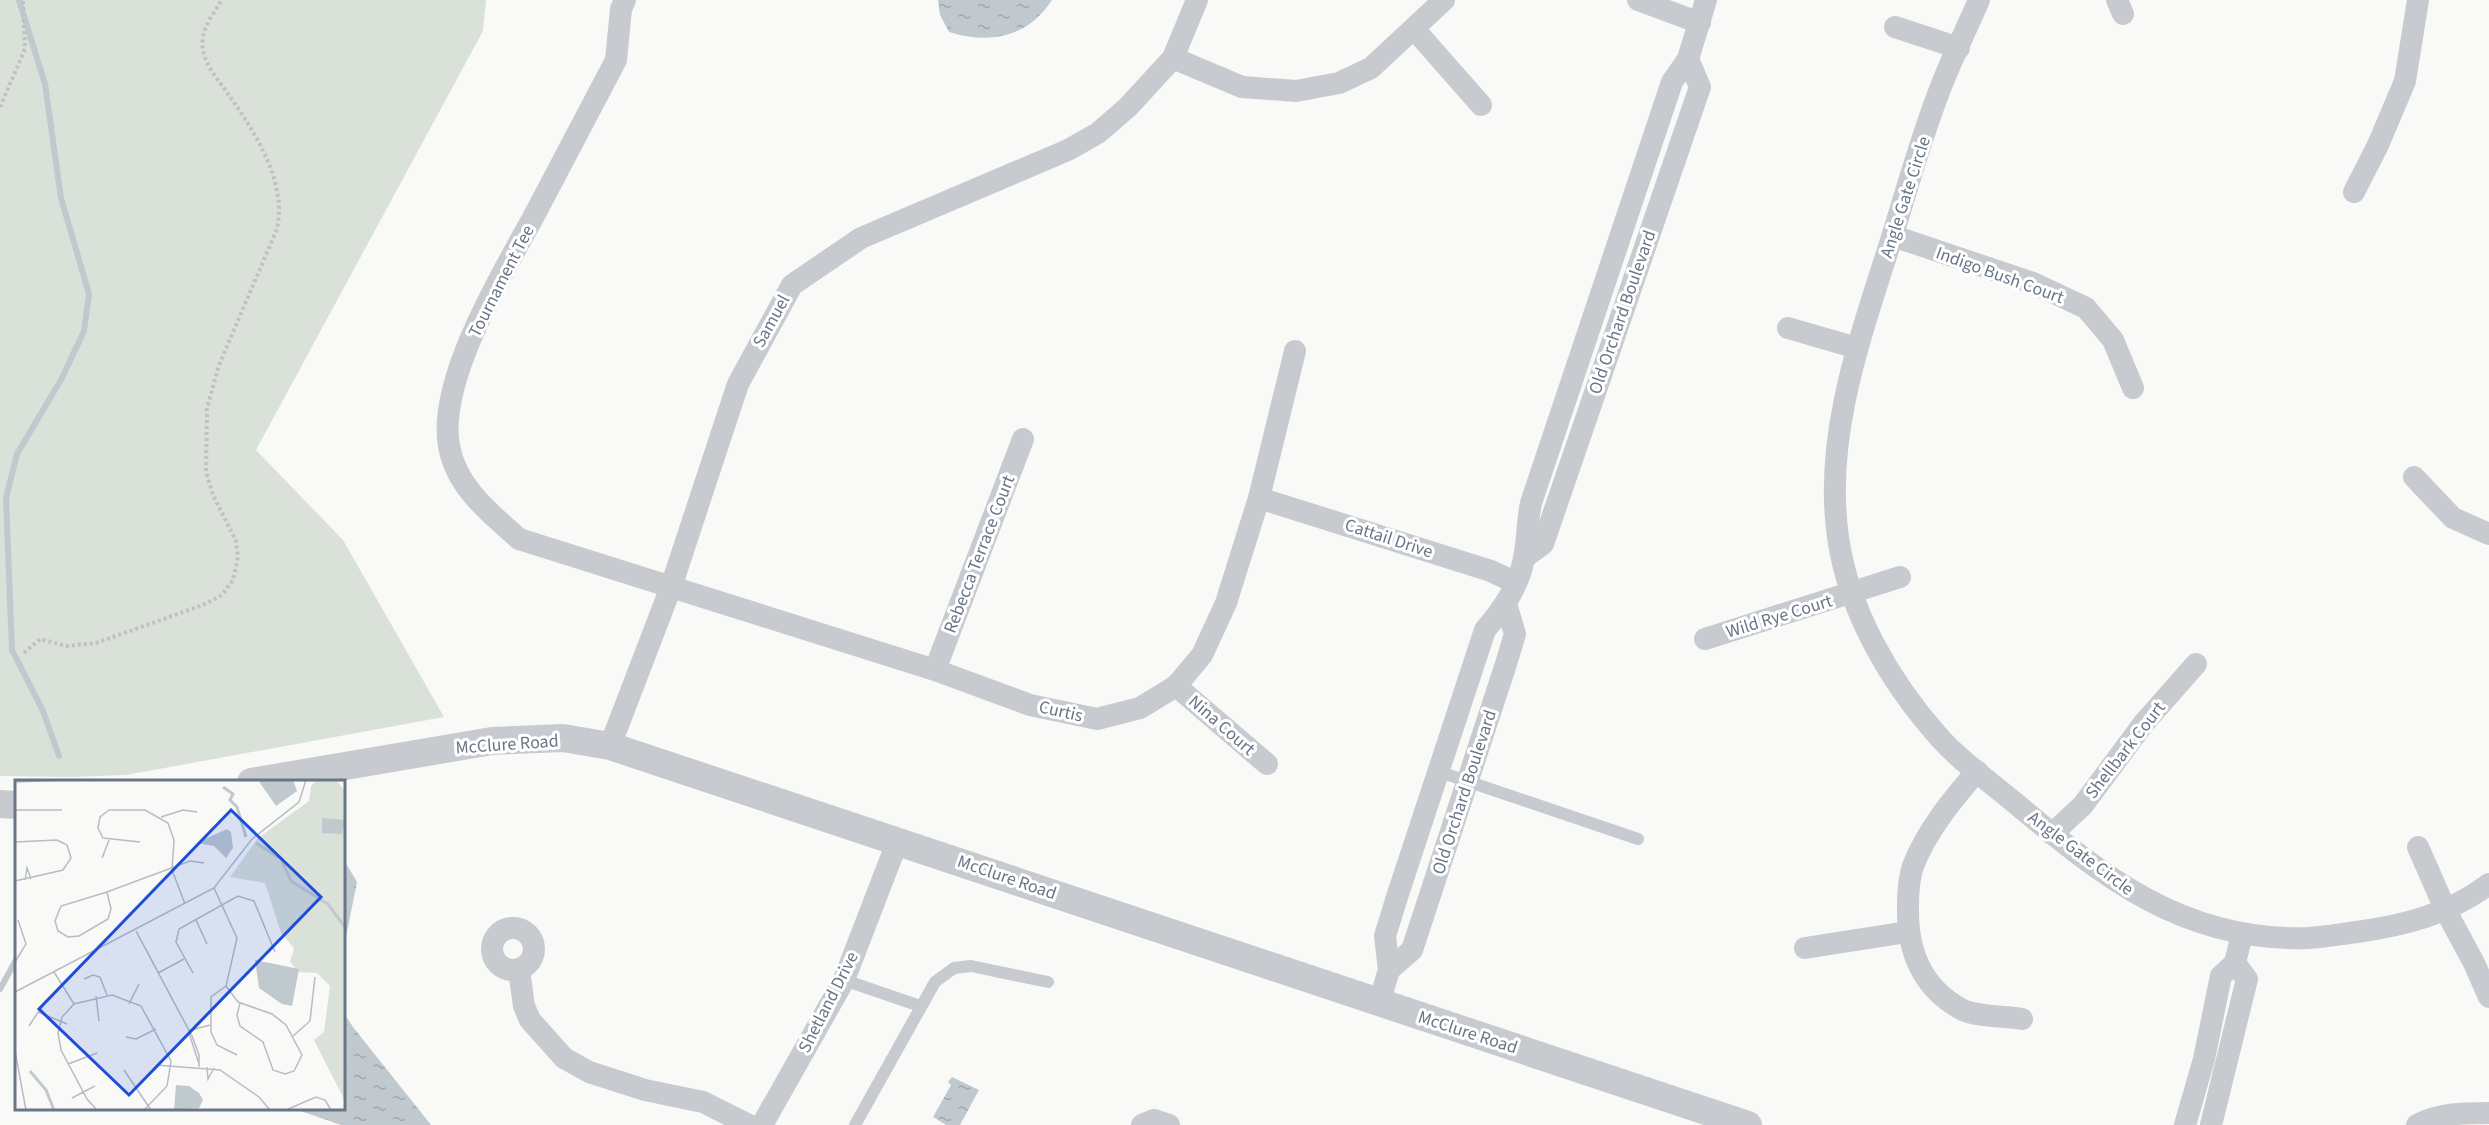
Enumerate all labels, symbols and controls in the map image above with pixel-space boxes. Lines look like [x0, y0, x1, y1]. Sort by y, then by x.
street label: Angle Gate Circle [1874, 133, 1937, 261]
street label: Tournament Tee [462, 221, 541, 342]
street label: Old Orchard Boulevard [1583, 227, 1662, 397]
street label: Indigo Bush Court [1932, 241, 2067, 310]
street label: Samuel [747, 290, 796, 352]
street label: Rebecca Terrace Court [938, 472, 1021, 637]
street label: Cattail Drive [1342, 512, 1436, 564]
street label: Wild Rye Court [1723, 588, 1835, 645]
street label: Nina Court [1183, 689, 1260, 761]
street label: Curtis [1037, 694, 1085, 729]
street label: Shellbark Court [2079, 696, 2171, 804]
street label: Old Orchard Boulevard [1426, 707, 1503, 878]
street label: McClure Road [455, 728, 559, 761]
inset map [15, 780, 345, 1110]
street label: Angle Gate Circle [2023, 805, 2139, 902]
street label: McClure Road [954, 849, 1060, 906]
street label: Shetland Drive [792, 947, 865, 1057]
street label: McClure Road [1415, 1005, 1521, 1060]

